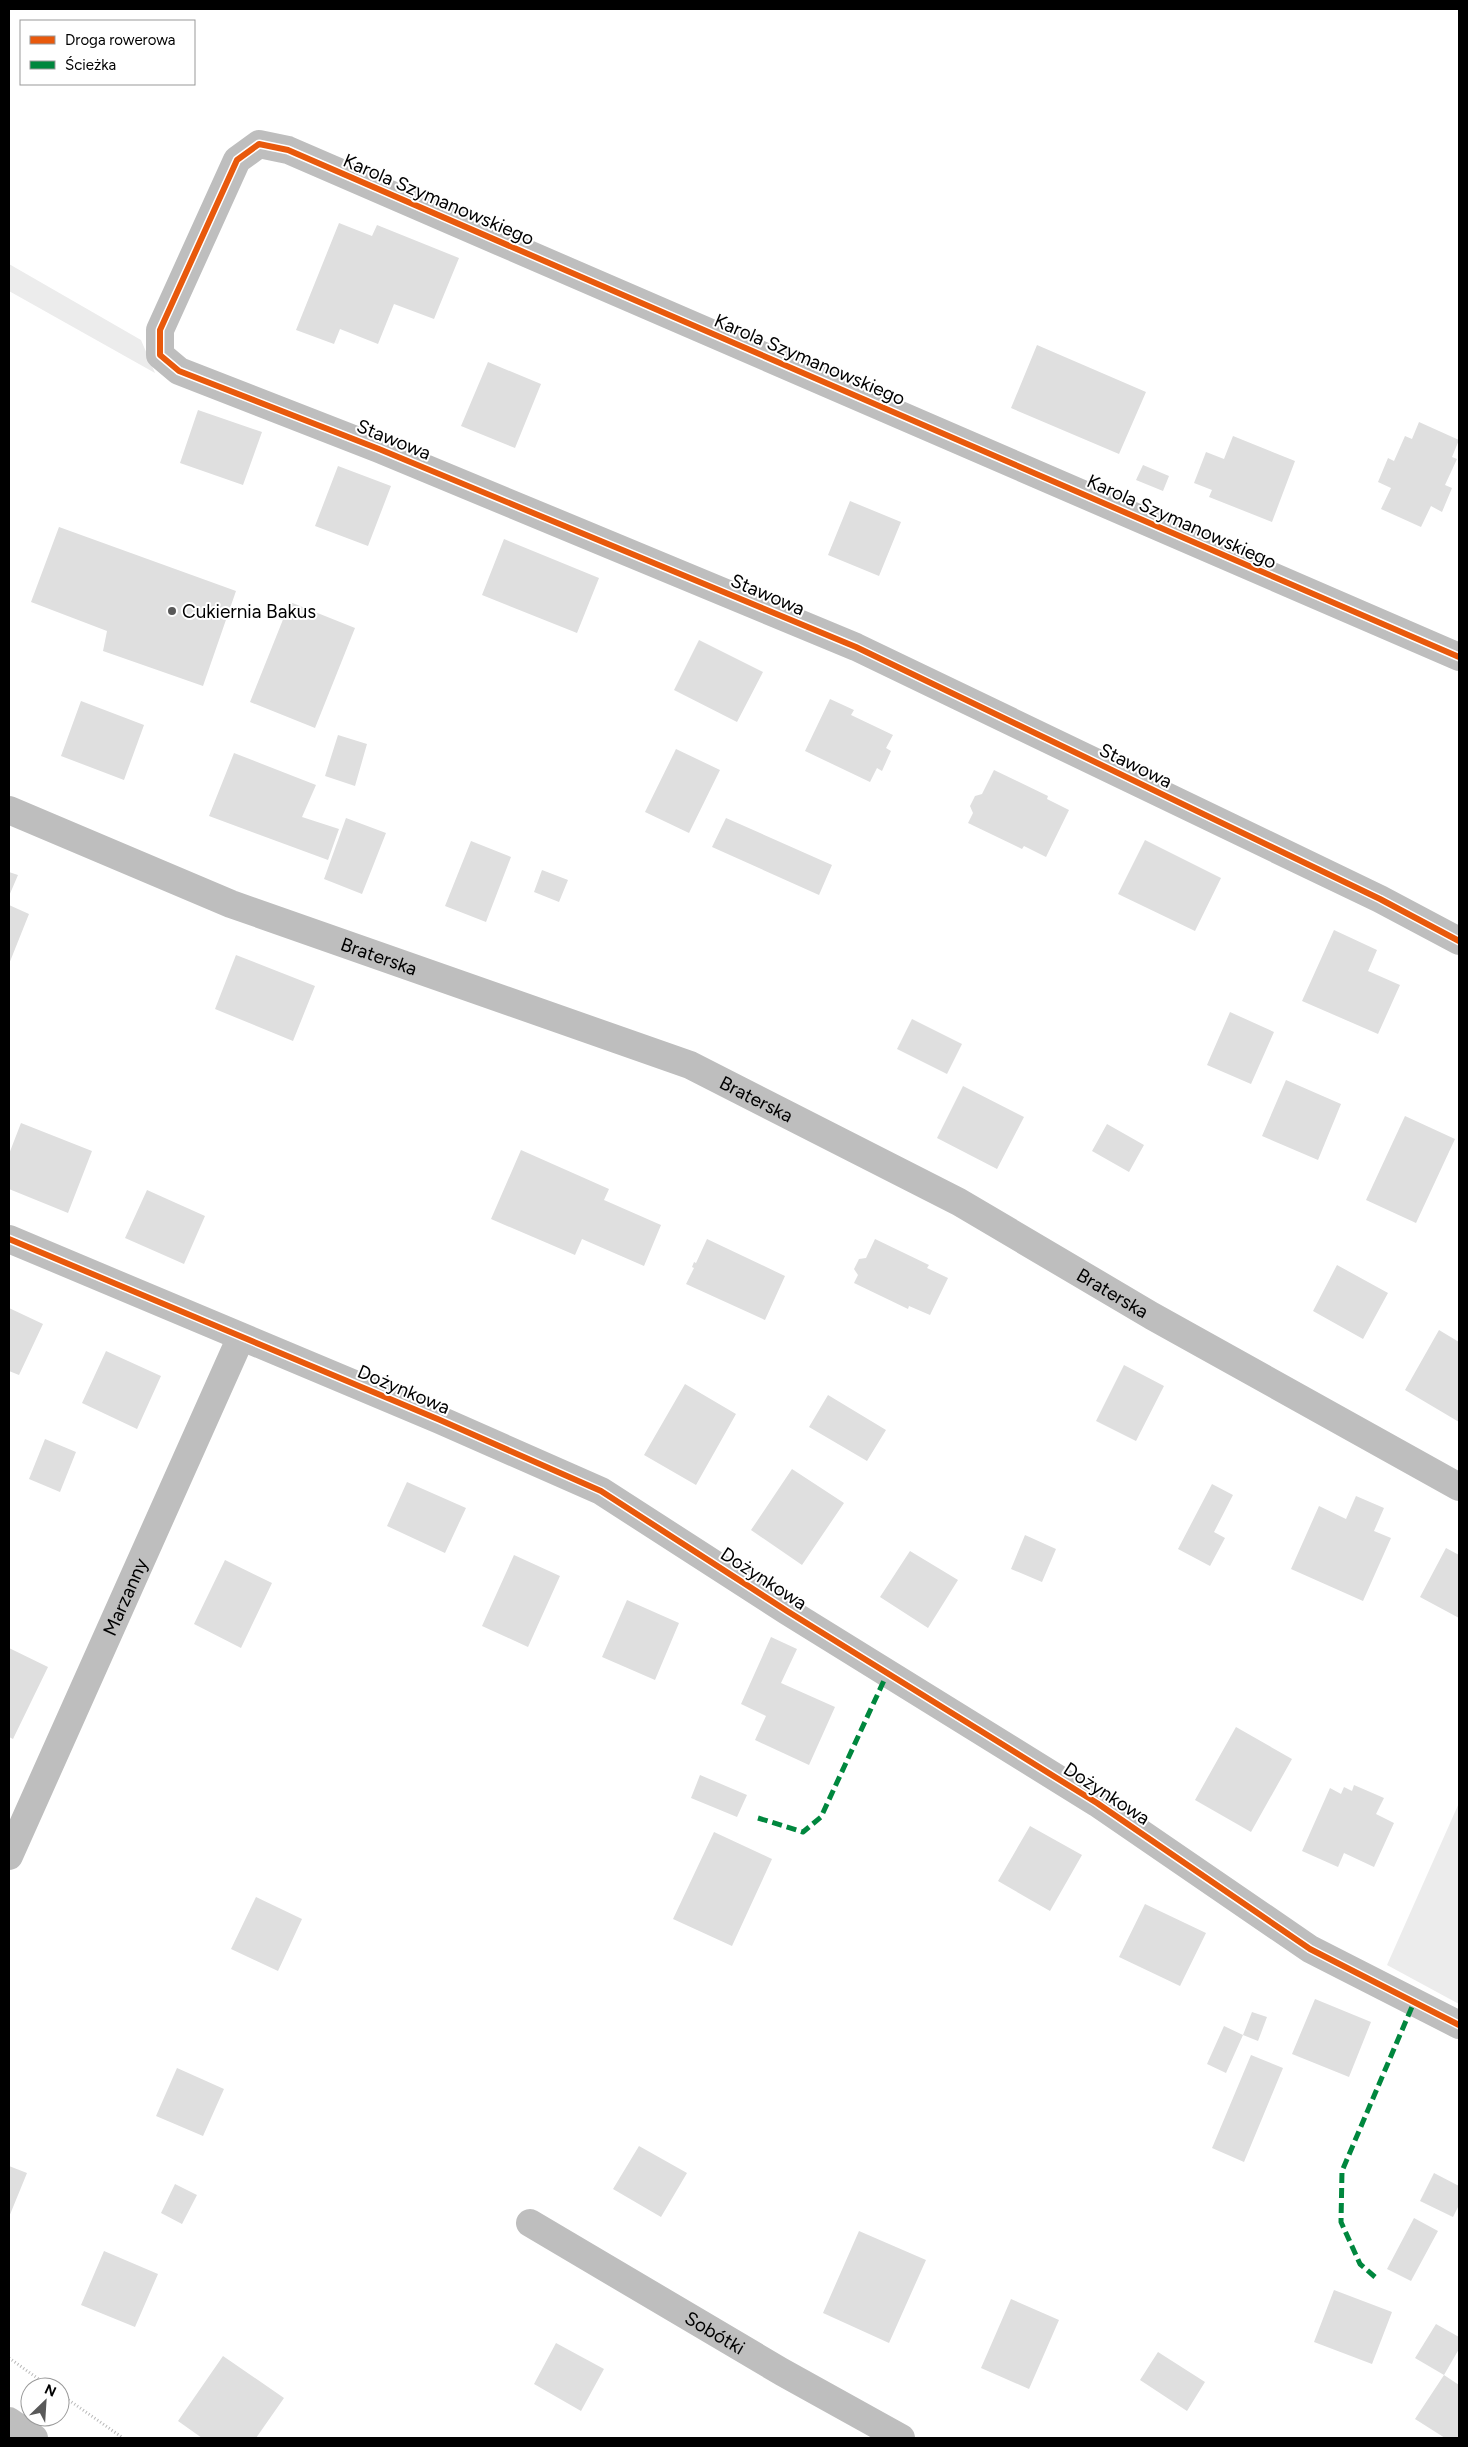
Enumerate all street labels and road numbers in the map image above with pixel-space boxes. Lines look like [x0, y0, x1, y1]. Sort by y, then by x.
street label: Karola Szymanowskiego [340, 149, 538, 250]
street label: Karola Szymanowskiego [711, 309, 909, 410]
street label: Stawowa [353, 414, 434, 465]
street label: Karola Szymanowskiego [1083, 469, 1280, 574]
street label: Stawowa [727, 569, 808, 620]
street label: Stawowa [1096, 738, 1176, 793]
street label: Braterska [338, 932, 420, 980]
street label: Braterska [716, 1071, 797, 1127]
street label: Braterska [1073, 1263, 1153, 1323]
street label: Dożynkowa [354, 1360, 453, 1419]
street label: Dożynkowa [716, 1542, 811, 1615]
street label: Marzanny [98, 1555, 153, 1639]
street label: Dożynkowa [1059, 1757, 1154, 1830]
street label: Sobótki [681, 2306, 749, 2359]

